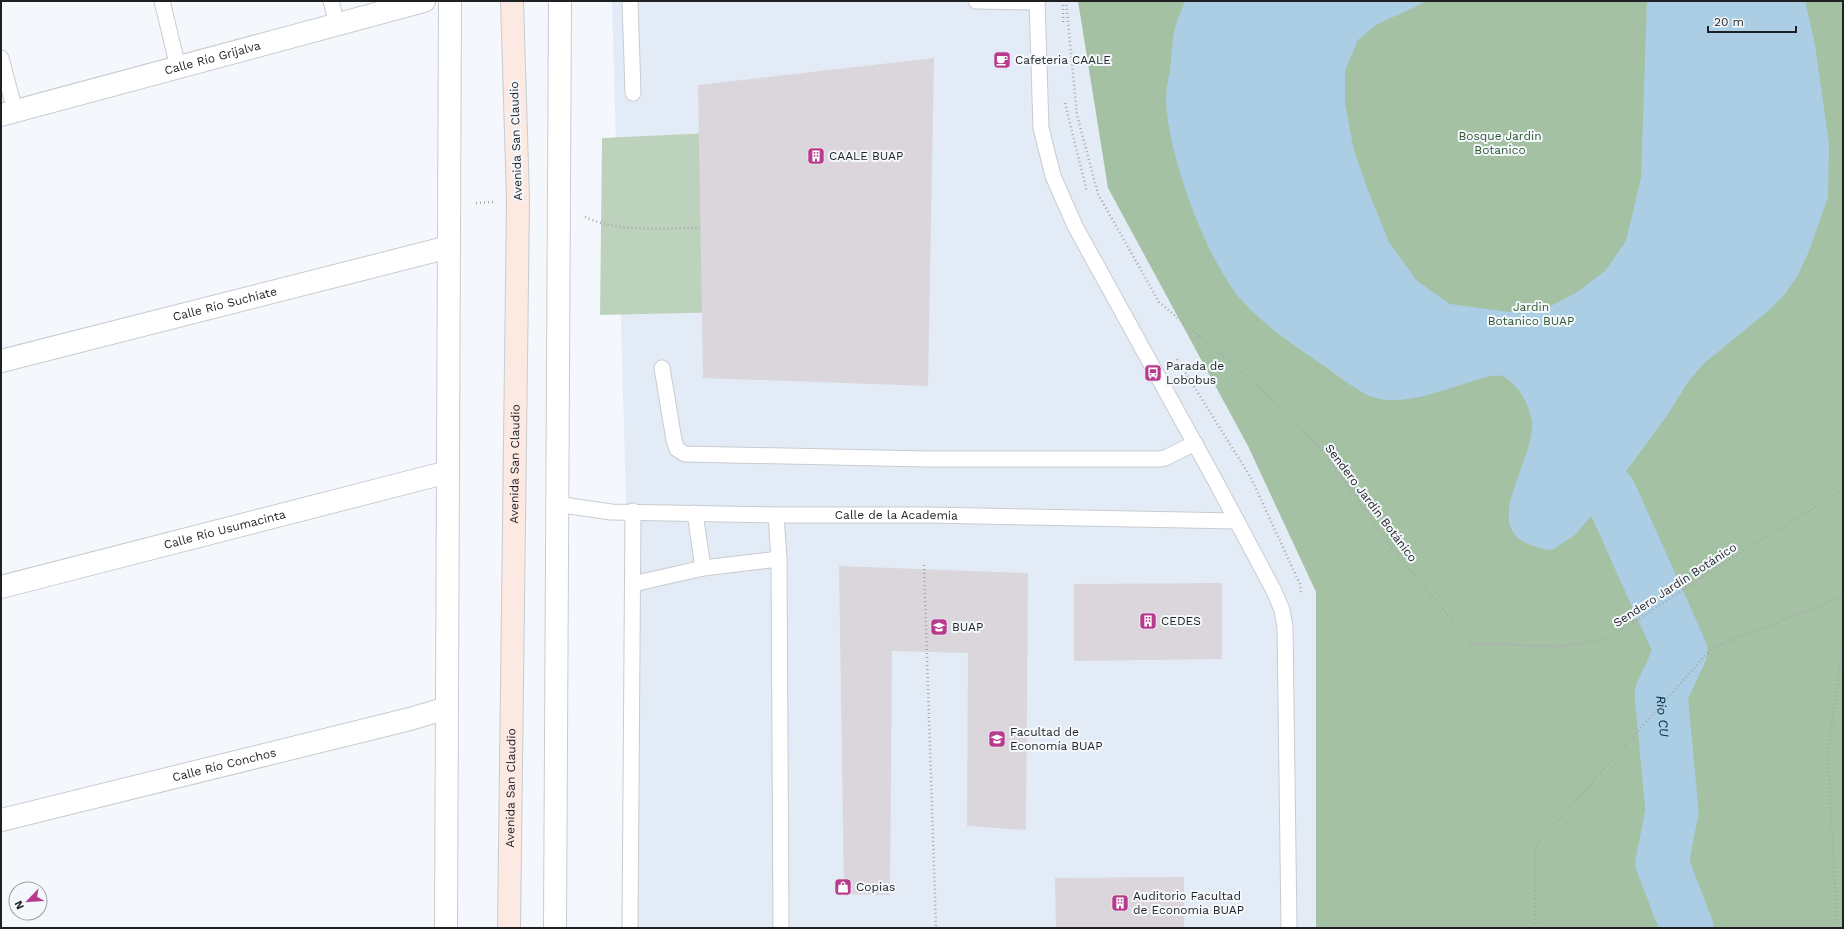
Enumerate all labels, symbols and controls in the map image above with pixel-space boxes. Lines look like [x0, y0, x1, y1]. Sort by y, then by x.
scale bar [1708, 8, 1796, 34]
text: 20 m [1714, 15, 1744, 29]
street label: Calle Río Grijalva [163, 38, 262, 78]
cafe icon: Cafeteria CAALE [992, 50, 1012, 70]
place label: Cafeteria CAALE [1015, 53, 1111, 67]
street label: Avenida San Claudio [507, 81, 525, 201]
park label: Bosque Jardin Botanico [1458, 129, 1542, 157]
building icon: CAALE BUAP [806, 146, 826, 166]
place label: CAALE BUAP [829, 149, 903, 163]
street label: Calle Río Suchiate [171, 284, 278, 324]
park label: Jardin Botanico BUAP [1488, 300, 1574, 328]
place label: Parada de Lobobus [1166, 359, 1224, 387]
bus stop icon: Parada de Lobobus [1143, 363, 1163, 383]
street label: Avenida San Claudio [507, 404, 522, 524]
street label: Sendero Jardín Botánico [1322, 441, 1420, 565]
street label: Calle Río Usumacinta [162, 507, 287, 552]
street label: Calle de la Academia [835, 508, 958, 523]
street label: Sendero Jardín Botánico [1611, 540, 1739, 630]
building icon: CEDES [1138, 611, 1158, 631]
place label: CEDES [1161, 614, 1201, 628]
school or university icon: BUAP [929, 617, 949, 637]
place label: BUAP [952, 620, 983, 634]
water label: Rio CU [1653, 695, 1672, 739]
place label: Facultad de Economía BUAP [1010, 725, 1103, 753]
street label: Avenida San Claudio [503, 728, 518, 848]
school or university icon: Facultad de Economía BUAP [987, 729, 1007, 749]
street label: Calle Río Conchos [171, 745, 278, 784]
shop icon: Copias [833, 877, 853, 897]
place label: Copias [856, 880, 895, 894]
north arrow [8, 881, 48, 921]
place label: Auditorio Facultad de Economia BUAP [1133, 889, 1244, 917]
building icon: Auditorio Facultad de Economia BUAP [1110, 893, 1130, 913]
text: N [12, 899, 27, 911]

